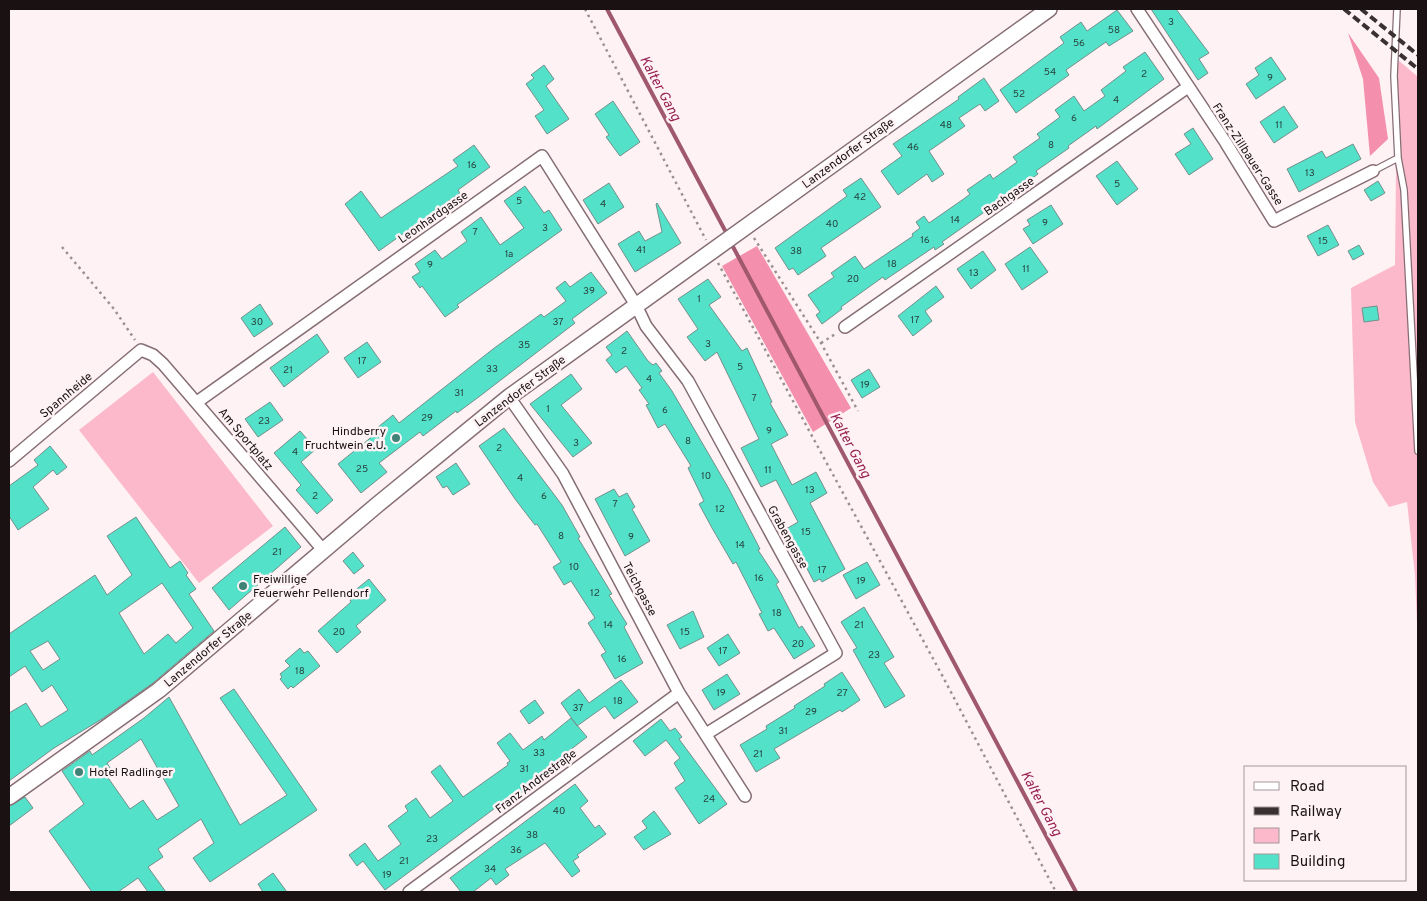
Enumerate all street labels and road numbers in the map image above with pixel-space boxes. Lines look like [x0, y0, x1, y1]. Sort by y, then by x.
street label: Franz-Zillbauer-Gasse [1208, 100, 1286, 209]
street label: Lanzendorfer Straße [799, 115, 898, 193]
street label: Bachgasse [981, 174, 1038, 220]
street label: Leonhardgasse [395, 188, 472, 248]
street label: Lanzendorfer Straße [472, 352, 569, 431]
street label: Spannheide [37, 369, 96, 422]
street label: Am Sportplatz [214, 405, 276, 474]
street label: Grabengasse [763, 503, 811, 572]
street label: Teichgasse [618, 560, 660, 619]
street label: Lanzendorfer Straße [161, 608, 256, 691]
street label: Franz Andrestraße [493, 746, 580, 818]

